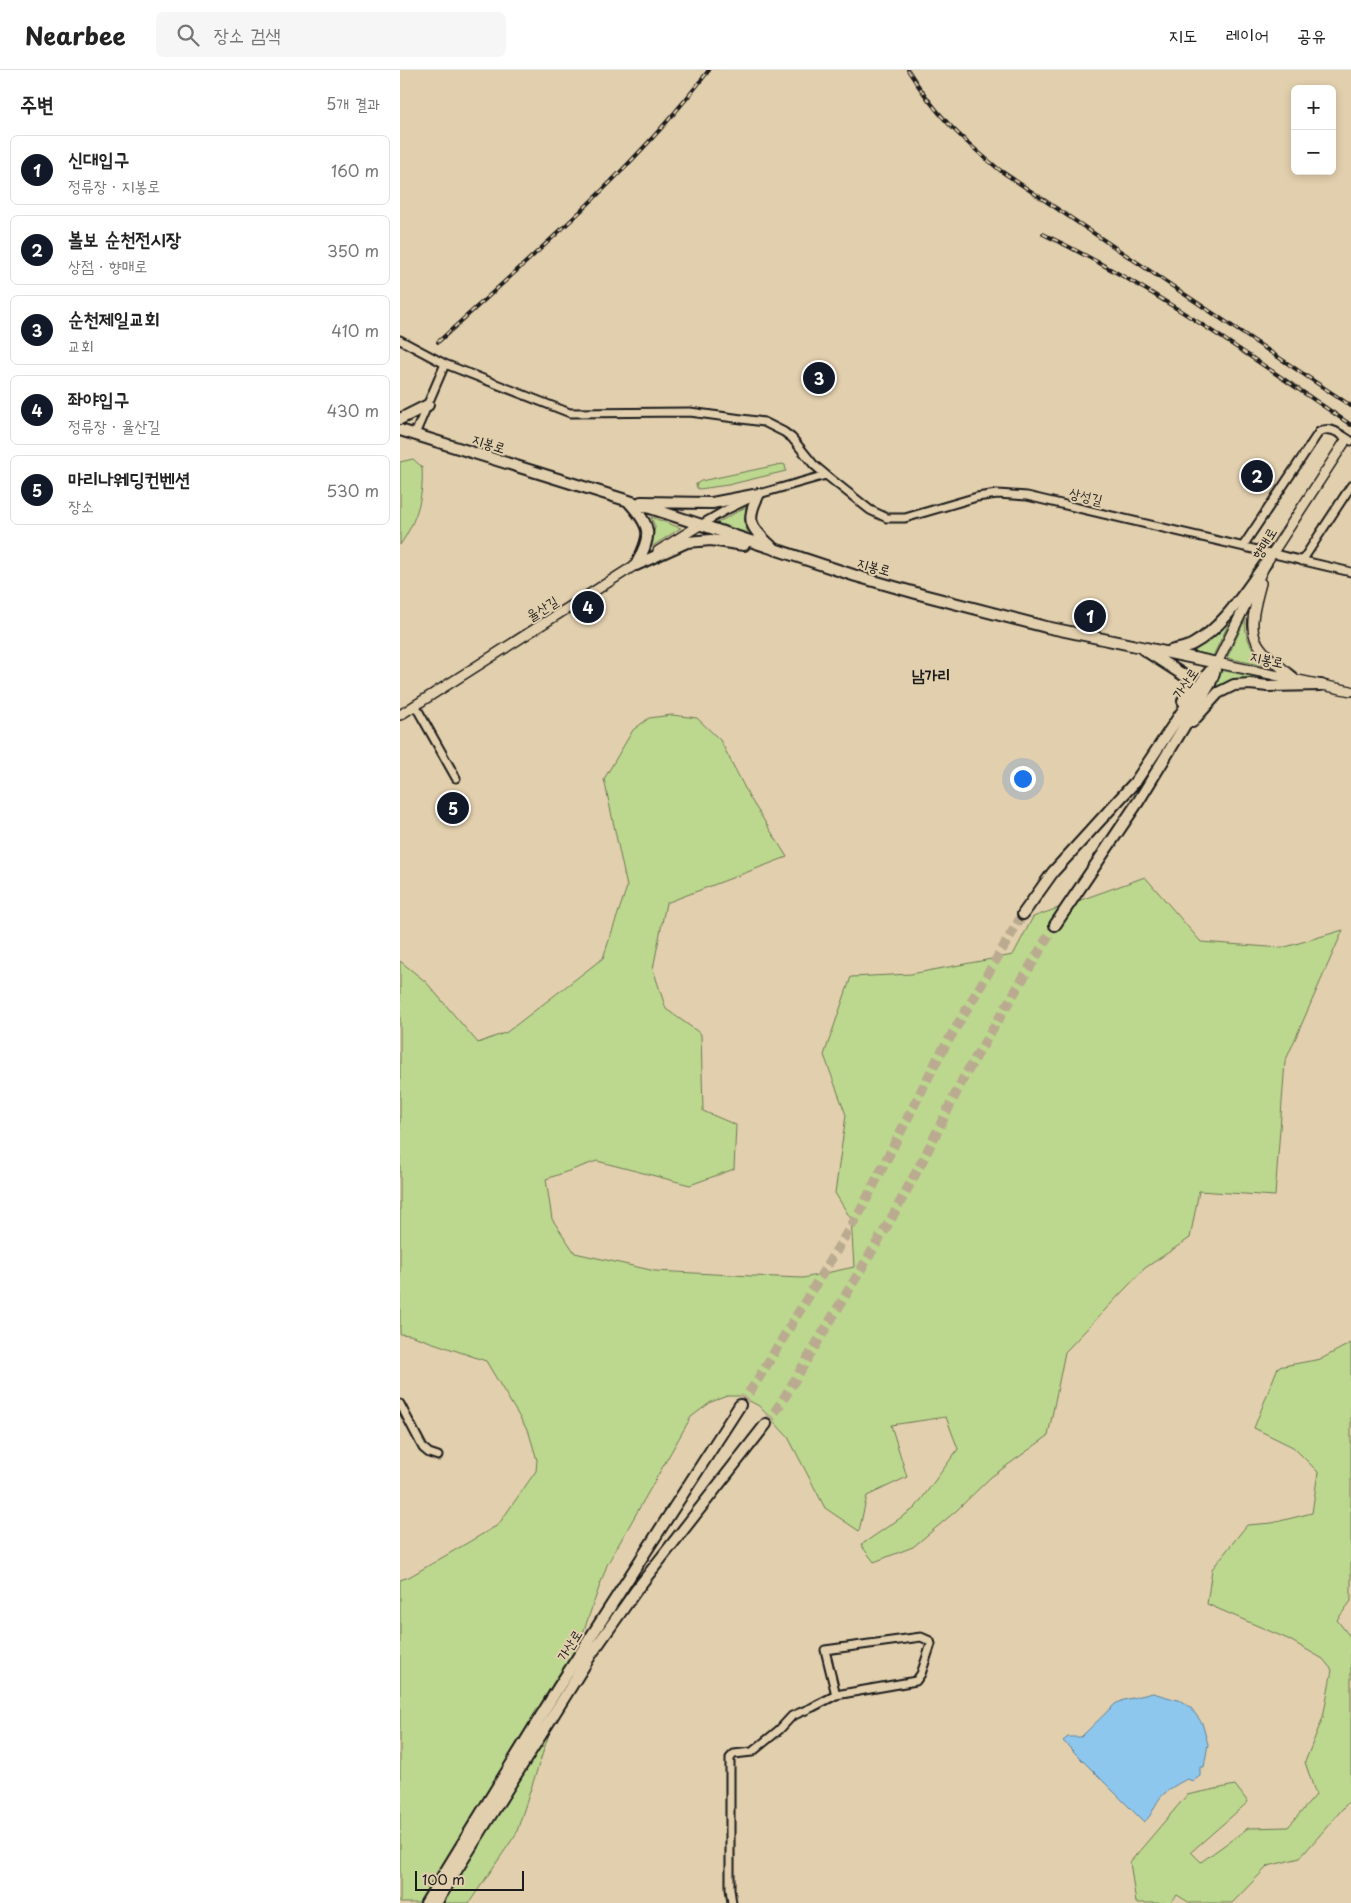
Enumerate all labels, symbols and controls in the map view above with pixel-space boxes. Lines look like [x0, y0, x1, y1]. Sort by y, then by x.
search box [156, 12, 506, 57]
text: Nearbee [25, 17, 126, 53]
text: 장소 검색 [214, 20, 281, 48]
icon: search [174, 21, 202, 49]
text: 지도 [1169, 21, 1198, 48]
text: 레이어 [1226, 21, 1269, 48]
text: 공유 [1297, 21, 1326, 48]
map controls [1291, 85, 1336, 175]
button: + [1291, 85, 1336, 130]
text: 주변 [20, 87, 54, 119]
text: 5개 결과 [326, 91, 380, 115]
button: − [1291, 130, 1336, 175]
text: 신대입구 [68, 144, 129, 172]
text: 1 [33, 158, 41, 182]
text: 160 m [331, 158, 379, 182]
text: 정류장 · 지봉로 [68, 173, 160, 197]
text: 볼보 순천전시장 [68, 224, 181, 252]
text: 2 [31, 238, 43, 262]
text: 350 m [327, 238, 379, 262]
text: 상점 · 향매로 [68, 253, 147, 277]
text: 순천제일교회 [68, 304, 160, 332]
text: 3 [32, 318, 42, 342]
text: 410 m [331, 318, 379, 342]
text: 교회 [68, 333, 94, 357]
pin: 3 [803, 359, 835, 397]
text: 좌야입구 [68, 384, 129, 412]
text: 4 [32, 398, 42, 422]
text: 430 m [327, 398, 379, 422]
text: 정류장 · 율산길 [68, 413, 160, 437]
street label: 지봉로 [470, 428, 508, 458]
pin: 2 [1241, 457, 1273, 495]
text: 마리나웨딩컨벤션 [68, 464, 190, 492]
text: 5 [32, 478, 42, 502]
text: 530 m [326, 478, 379, 502]
street label: 상성길 [1067, 482, 1106, 510]
text: 장소 [68, 493, 94, 517]
street label: 향매로 [1246, 523, 1282, 563]
street label: 지봉로 [855, 551, 893, 581]
pin: 4 [572, 588, 604, 626]
street label: 율산길 [522, 590, 563, 626]
pin: 1 [1074, 597, 1106, 635]
street label: 지봉로 [1248, 645, 1286, 673]
district label: 남가리 [912, 662, 950, 686]
street label: 가산로 [1167, 663, 1203, 703]
your location [1010, 766, 1036, 792]
pin: 5 [437, 789, 469, 827]
street label: 가산로 [551, 1625, 587, 1665]
scale bar [415, 1868, 524, 1891]
text: 100 m [422, 1869, 465, 1890]

